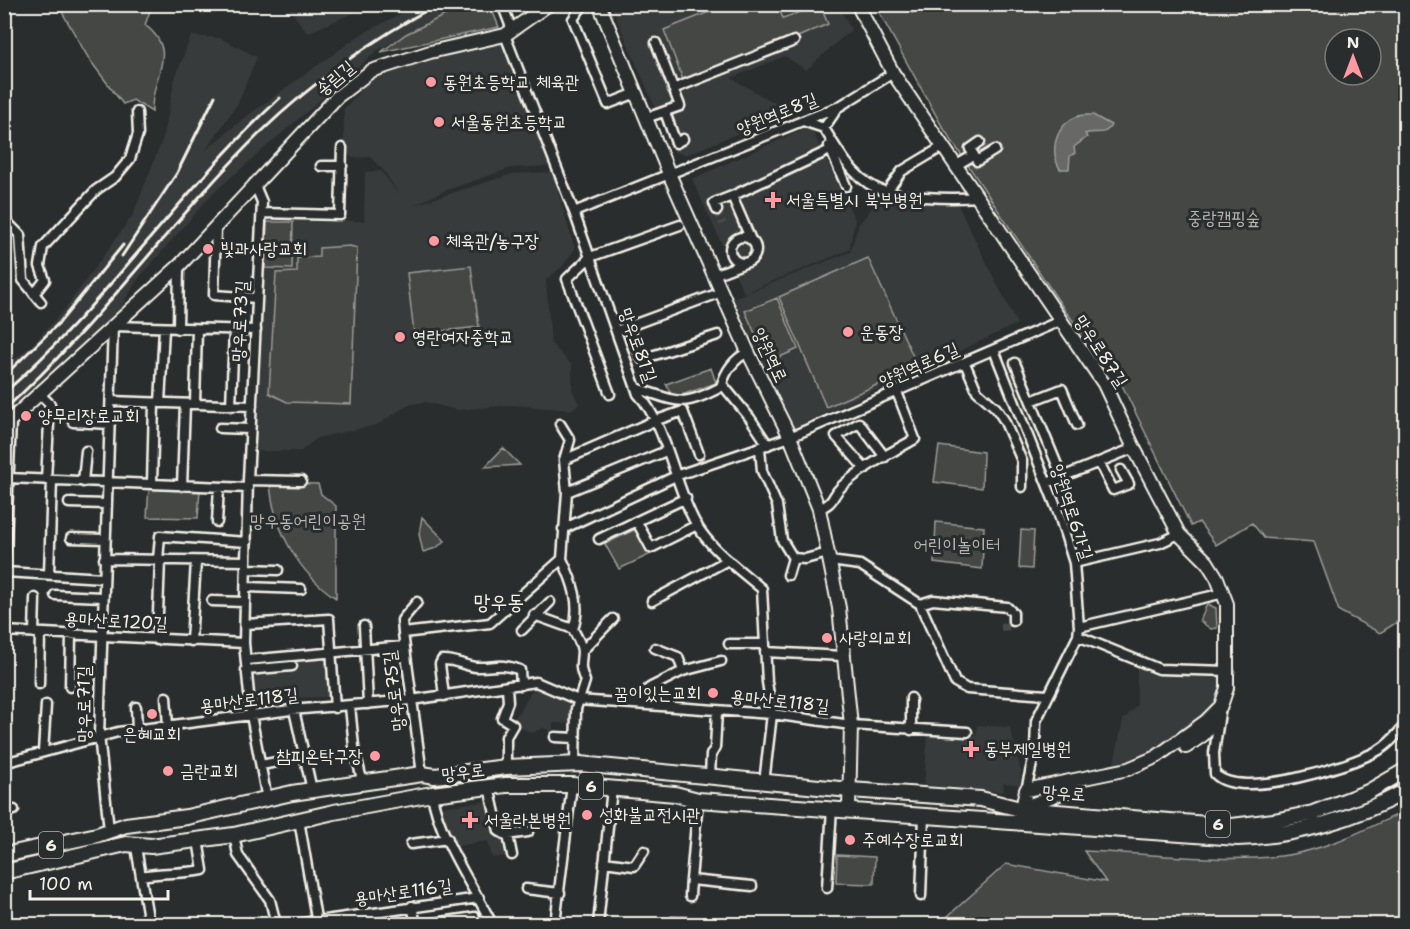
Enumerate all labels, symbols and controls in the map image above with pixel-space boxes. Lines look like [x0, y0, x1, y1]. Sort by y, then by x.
north arrow [1323, 27, 1383, 87]
text: N [1347, 32, 1359, 53]
street label: 송림길 [311, 55, 360, 101]
place label: 동원초등학교 체육관 [443, 70, 580, 94]
marker: 동원초등학교 체육관 [424, 75, 438, 89]
street label: 양원역로8길 [733, 87, 821, 141]
place label: 서울동원초등학교 [451, 110, 567, 134]
marker: 서울동원초등학교 [432, 115, 446, 129]
place label: 서울특별시 북부병원 [786, 188, 923, 212]
marker: 서울특별시 북부병원 [764, 191, 782, 209]
park label: 중랑캠핑숲 [1188, 206, 1260, 230]
place label: 체육관/농구장 [446, 229, 539, 253]
marker: 체육관/농구장 [427, 234, 441, 248]
place label: 빛과사랑교회 [220, 237, 307, 261]
marker: 빛과사랑교회 [201, 242, 215, 256]
street label: 망우로73길 [226, 279, 254, 363]
street label: 망우로81길 [613, 305, 663, 386]
street label: 망우로87길 [1069, 310, 1134, 392]
place label: 운동장 [860, 320, 903, 344]
street label: 양원역로 [747, 324, 793, 386]
place label: 영란여자중학교 [412, 325, 513, 349]
marker: 운동장 [841, 325, 855, 339]
marker: 영란여자중학교 [393, 330, 407, 344]
street label: 양원역로6길 [875, 337, 963, 393]
place label: 양무리장로교회 [38, 404, 139, 428]
marker: 양무리장로교회 [19, 409, 33, 423]
street label: 양원역로6가길 [1045, 461, 1099, 564]
park label: 망우동어린이공원 [250, 509, 366, 533]
park label: 어린이놀이터 [914, 533, 1000, 557]
district label: 망우동 [474, 588, 524, 616]
street label: 용마산로120길 [64, 606, 169, 636]
place label: 사랑의교회 [839, 626, 911, 650]
marker: 사랑의교회 [820, 631, 834, 645]
street label: 망우로75길 [377, 649, 411, 733]
street label: 망우로71길 [72, 665, 96, 743]
place label: 꿈이있는교회 [614, 681, 701, 705]
street label: 용마산로118길 [198, 682, 300, 718]
street label: 용마산로118길 [729, 684, 831, 718]
marker: 꿈이있는교회 [706, 686, 720, 700]
marker: 은혜교회 [145, 707, 159, 721]
place label: 은혜교회 [123, 722, 181, 746]
place label: 동부제일병원 [984, 737, 1071, 761]
marker: 동부제일병원 [962, 740, 980, 758]
place label: 참피온탁구장 [276, 744, 363, 768]
marker: 참피온탁구장 [368, 749, 382, 763]
street label: 망우로 [440, 757, 486, 787]
place label: 금란교회 [180, 759, 238, 783]
marker: 금란교회 [161, 764, 175, 778]
road number: 6 [579, 773, 603, 799]
street label: 망우로 [1041, 780, 1087, 806]
place label: 성화불교전시관 [599, 803, 700, 827]
place label: 서울라본병원 [484, 808, 571, 832]
marker: 성화불교전시관 [580, 808, 594, 822]
marker: 서울라본병원 [461, 811, 479, 829]
road number: 6 [1206, 811, 1230, 837]
place label: 주예수장로교회 [862, 828, 963, 852]
road number: 6 [39, 832, 63, 858]
marker: 주예수장로교회 [843, 833, 857, 847]
scale bar [30, 863, 168, 901]
text: 100 m [39, 872, 93, 896]
street label: 용마산로116길 [352, 873, 454, 911]

